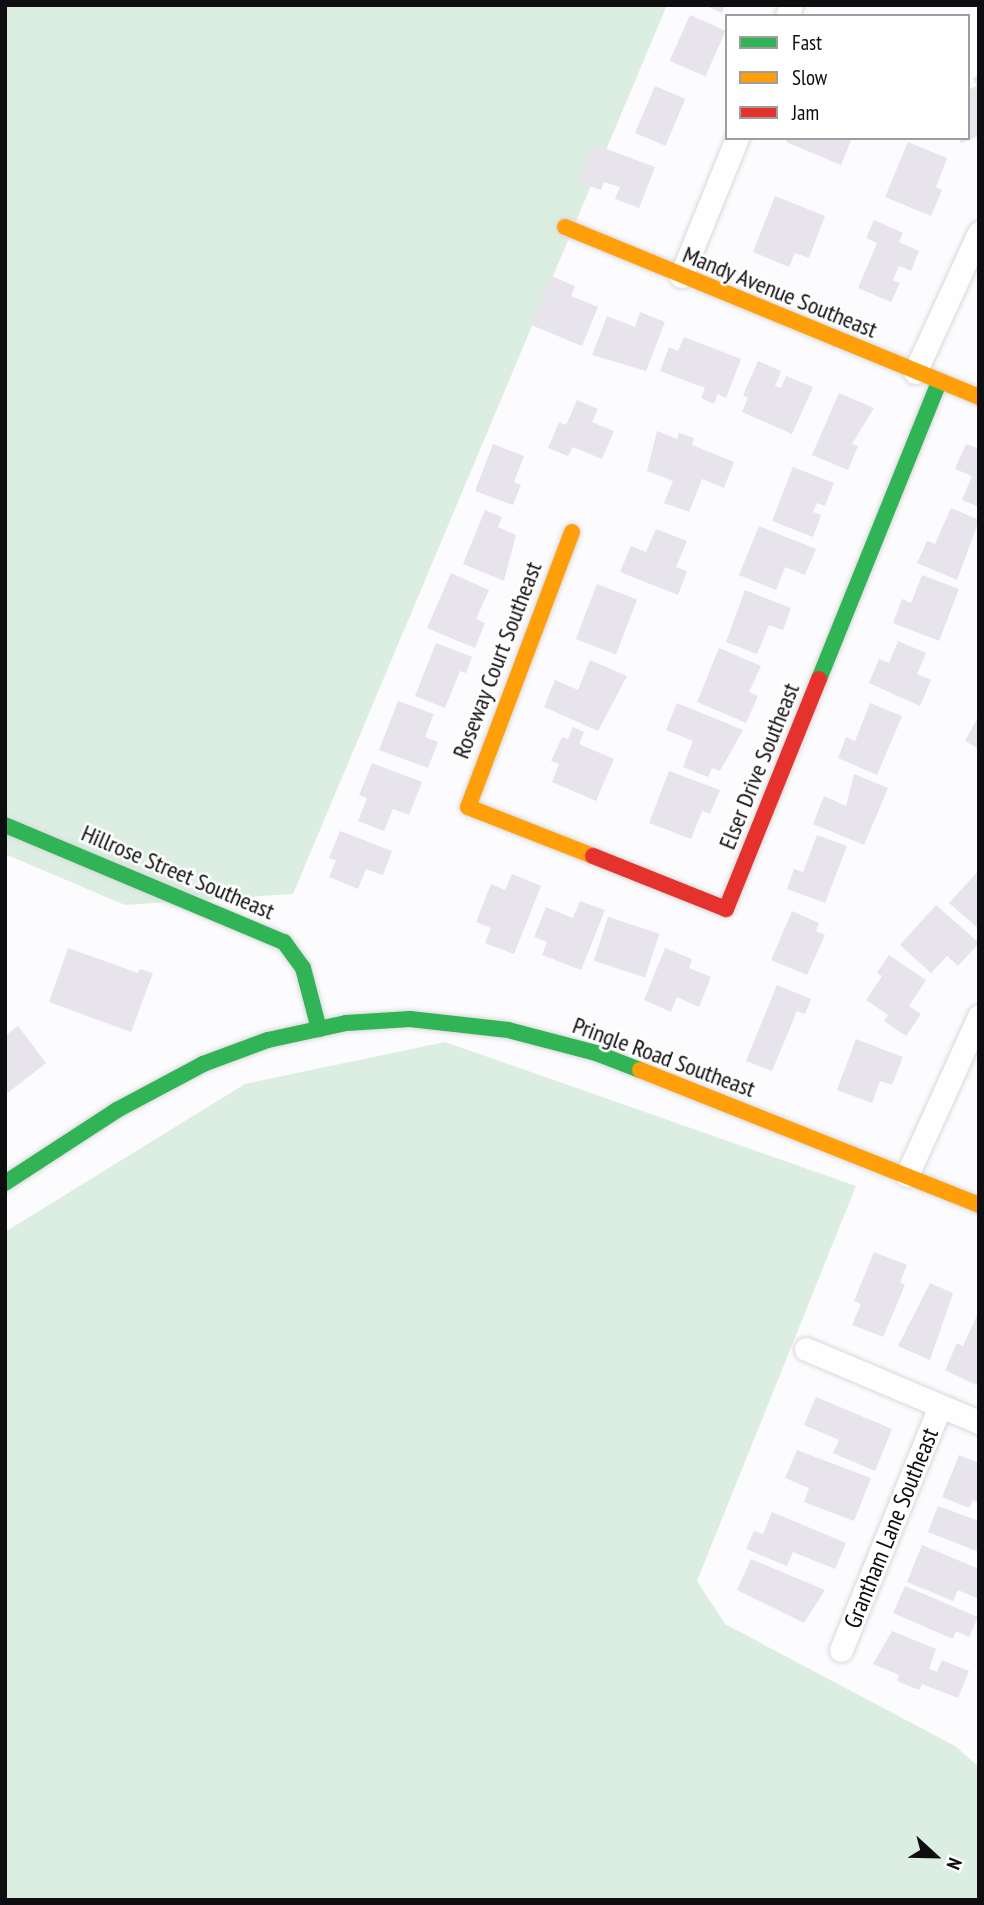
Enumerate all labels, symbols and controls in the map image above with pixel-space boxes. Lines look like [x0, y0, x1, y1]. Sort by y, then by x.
legend [725, 14, 970, 140]
text: Fast [792, 29, 822, 56]
text: Slow [792, 64, 827, 91]
text: Jam [792, 99, 819, 126]
street label: Mandy Avenue Southeast [678, 240, 882, 344]
street label: Roseway Court Southeast [446, 557, 548, 763]
street label: Elser Drive Southeast [713, 679, 805, 853]
street label: Hillrose Street Southeast [77, 818, 279, 926]
street label: Pringle Road Southeast [569, 1011, 759, 1103]
street label: Grantham Lane Southeast [838, 1424, 944, 1632]
north arrow [900, 1821, 970, 1891]
text: N [941, 1855, 968, 1873]

